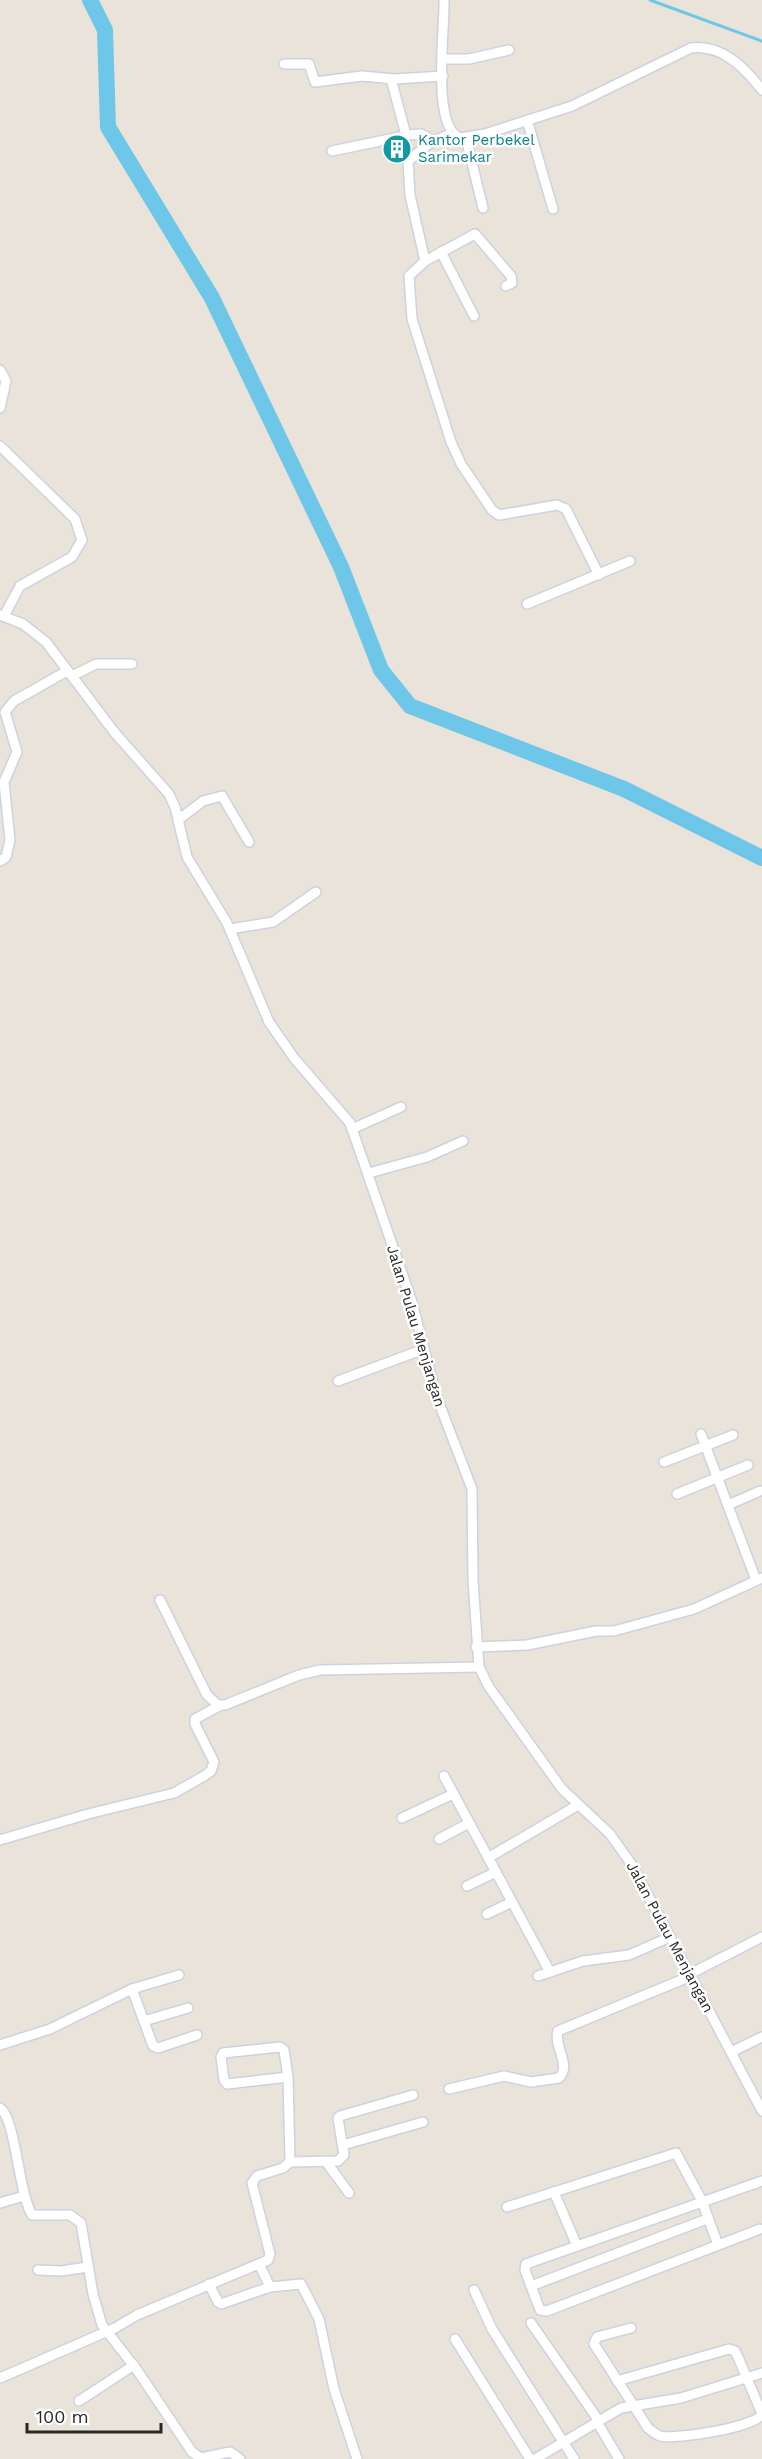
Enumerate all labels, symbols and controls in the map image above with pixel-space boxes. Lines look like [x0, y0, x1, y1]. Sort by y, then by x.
place label: Kantor Perbekel Sarimekar [418, 131, 535, 166]
building icon: Kantor Perbekel Sarimekar [381, 133, 413, 165]
street label: Jalan Pulau Menjangan [383, 1243, 449, 1409]
street label: Jalan Pulau Menjangan [623, 1859, 717, 2015]
scale bar [27, 2396, 160, 2434]
text: 100 m [36, 2406, 89, 2427]

